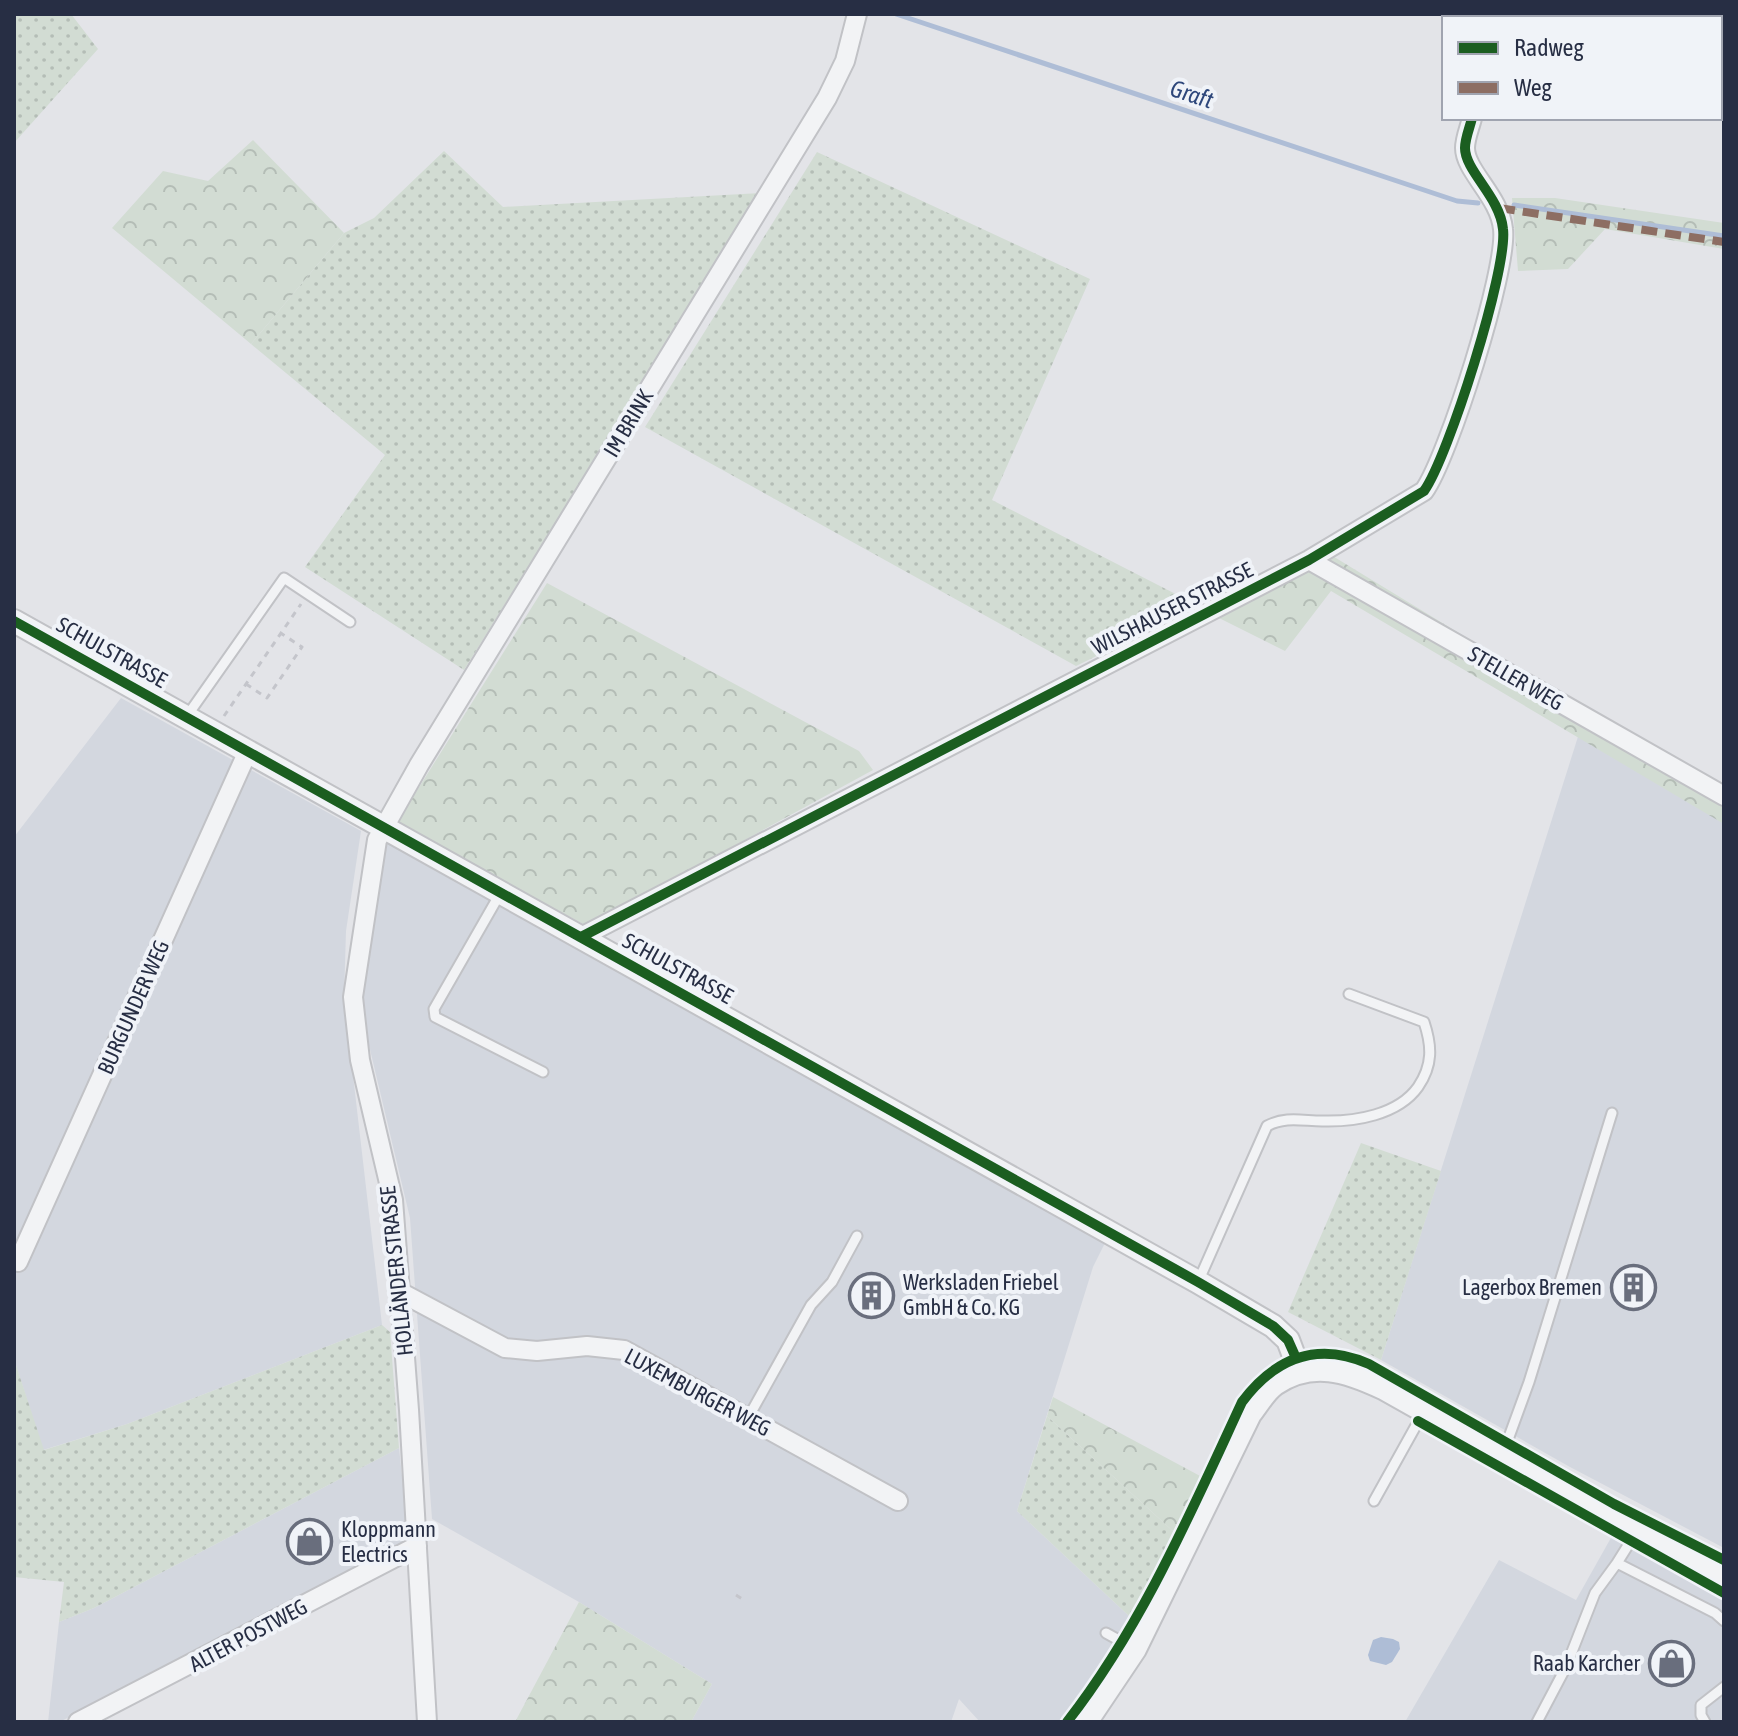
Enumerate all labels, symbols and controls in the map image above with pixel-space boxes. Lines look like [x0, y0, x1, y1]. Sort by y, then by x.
legend [1442, 16, 1722, 120]
text: Radweg [1514, 34, 1585, 61]
water label: Graft [1167, 74, 1217, 114]
text: Weg [1514, 74, 1553, 101]
street label: IM BRINK [598, 384, 658, 461]
street label: WILSHAUSER STRASSE [1087, 556, 1257, 660]
street label: SCHULSTRASSE [52, 611, 172, 693]
street label: STELLER WEG [1464, 640, 1568, 716]
street label: SCHULSTRASSE [618, 927, 738, 1009]
street label: BURGUNDER WEG [92, 936, 174, 1078]
street label: HOLLÄNDER STRASSE [374, 1184, 418, 1357]
building icon: Lagerbox Bremen [1609, 1263, 1657, 1311]
place label: Werksladen Friebel GmbH & Co. KG [903, 1269, 1059, 1320]
building icon: Werksladen Friebel GmbH & Co. KG [848, 1271, 896, 1319]
place label: Lagerbox Bremen [1462, 1274, 1602, 1300]
street label: LUXEMBURGER WEG [620, 1343, 776, 1441]
place label: Kloppmann Electrics [341, 1516, 436, 1567]
shop icon: Kloppmann Electrics [286, 1518, 334, 1566]
street label: ALTER POSTWEG [185, 1593, 311, 1677]
shop icon: Raab Karcher [1647, 1639, 1695, 1687]
place label: Raab Karcher [1533, 1650, 1640, 1676]

